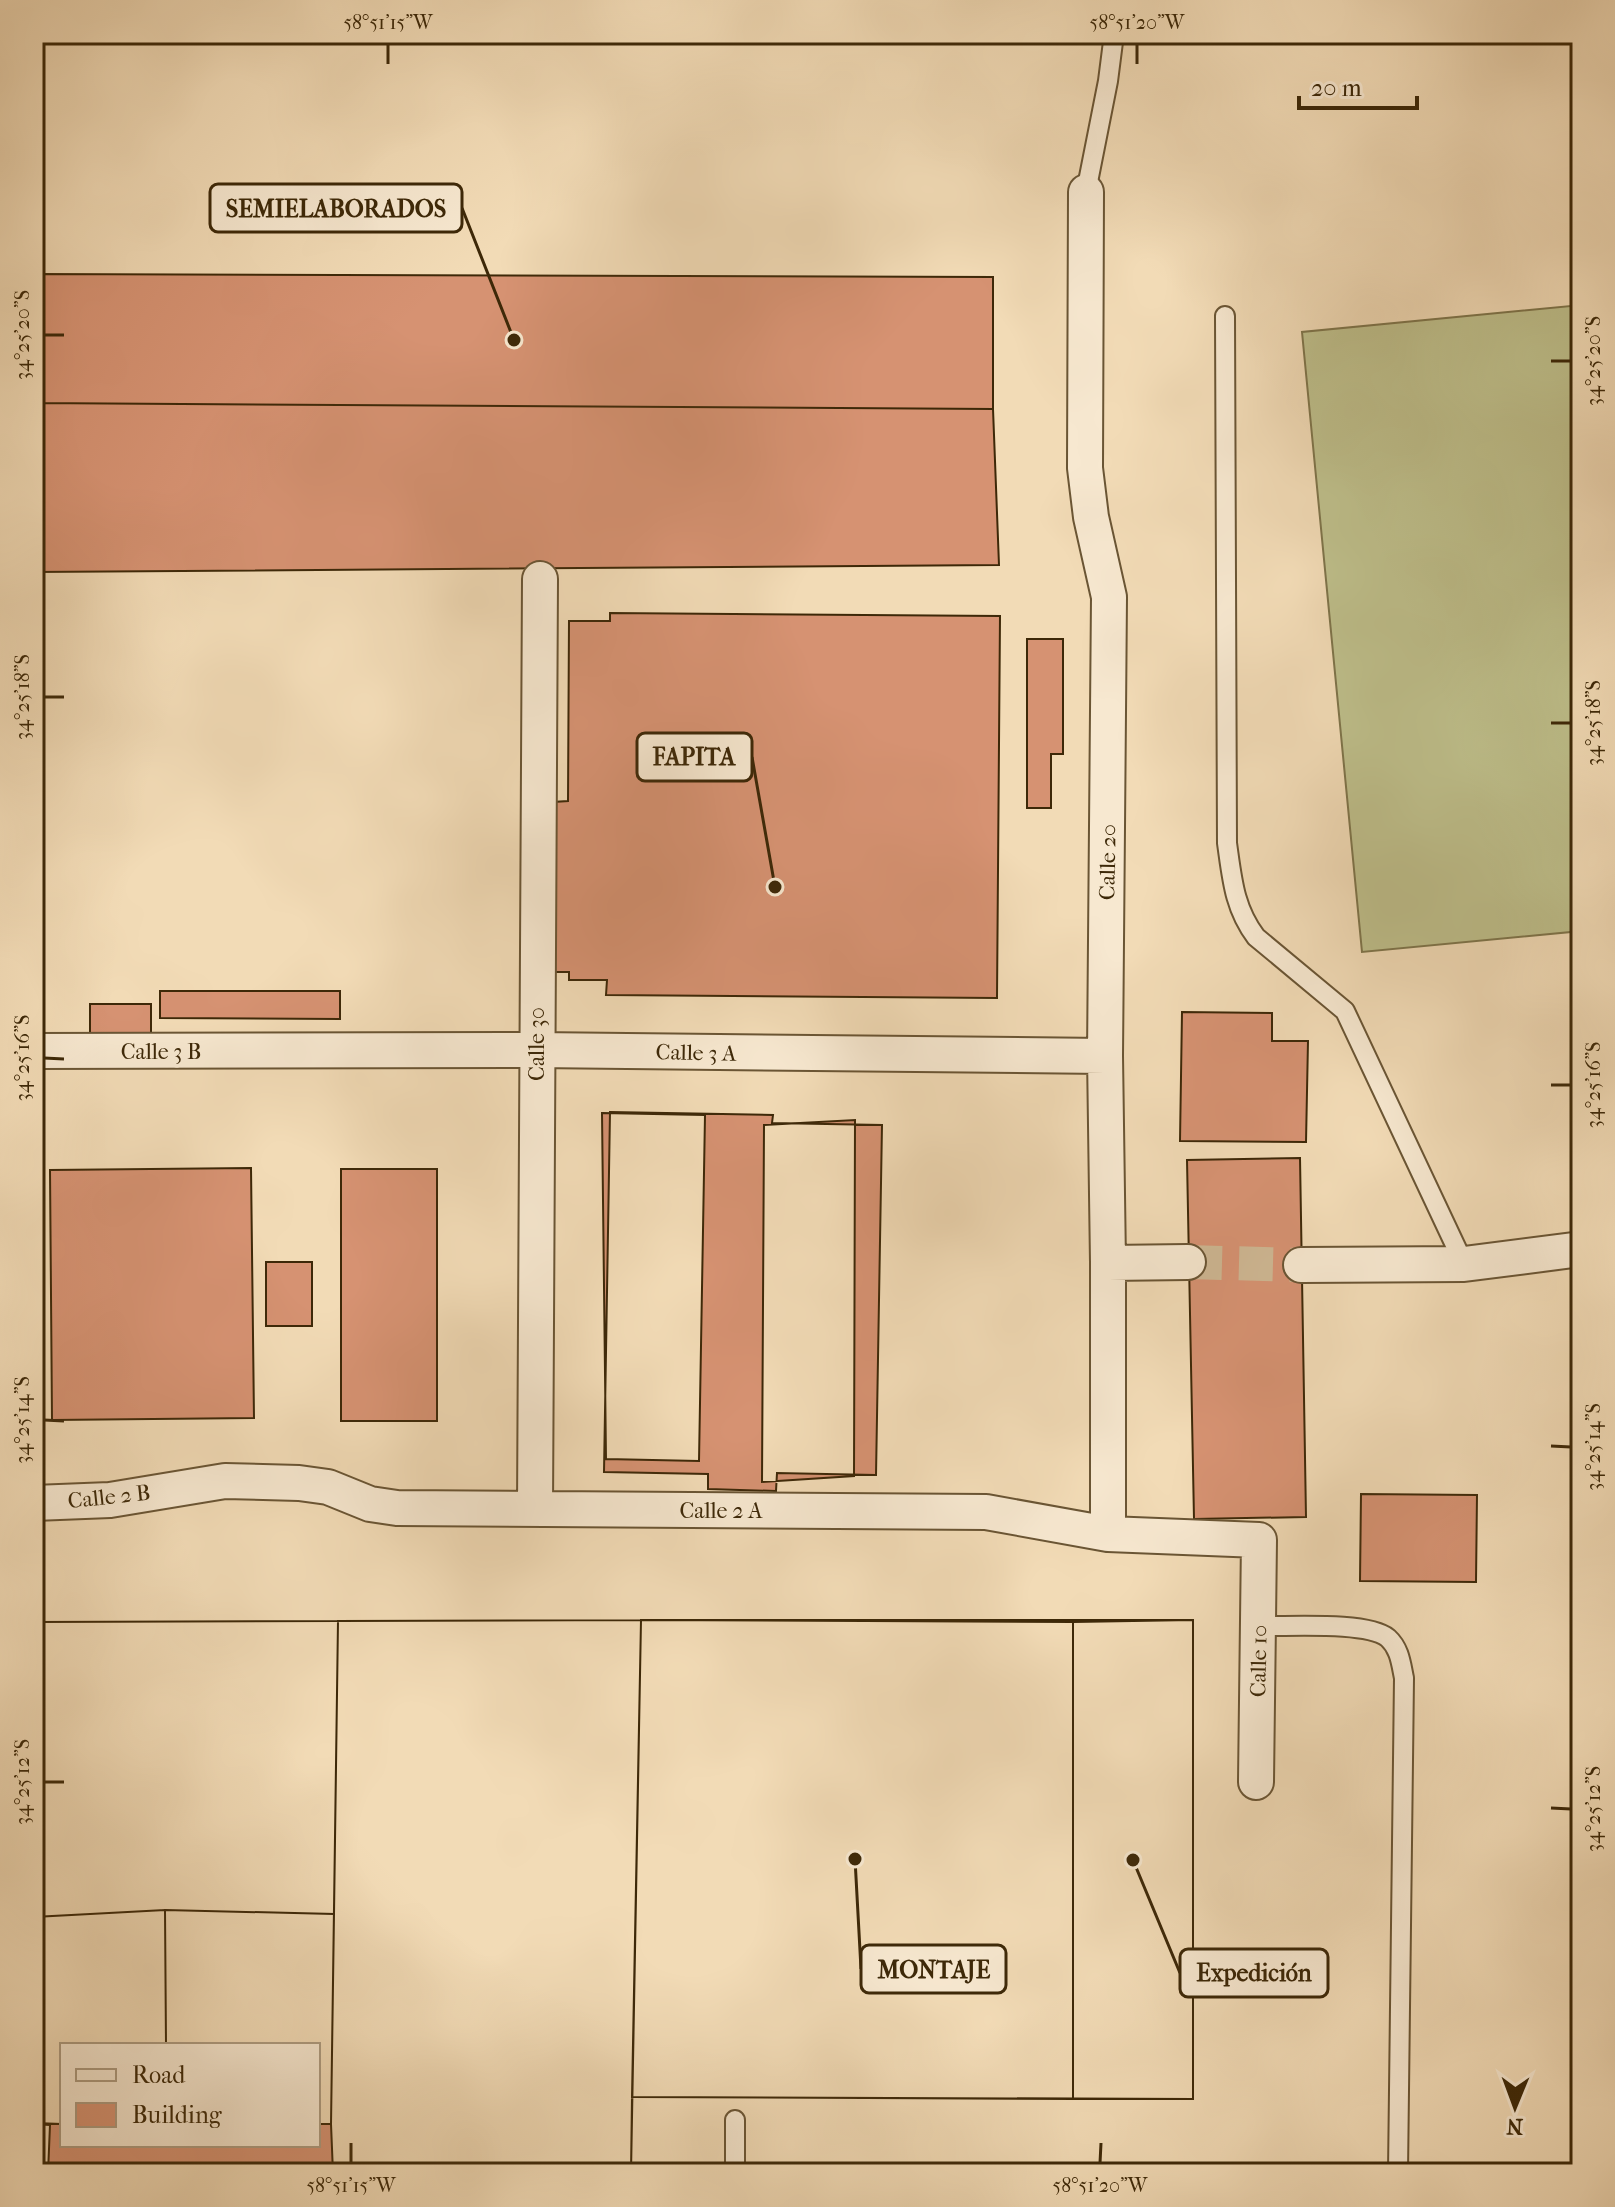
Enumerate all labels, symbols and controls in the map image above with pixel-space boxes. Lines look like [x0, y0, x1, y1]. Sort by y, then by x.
text: 58°51'15"W [343, 11, 434, 34]
text: 58°51'20"W [1090, 11, 1186, 34]
scale bar [1299, 60, 1417, 110]
text: 20 m [1311, 74, 1362, 102]
callout: SEMIELABORADOS [210, 184, 462, 232]
text: SEMIELABORADOS [226, 195, 446, 223]
text: 34°25'20"S [11, 290, 34, 380]
text: 34°25'20"S [1582, 316, 1605, 406]
text: 34°25'18"S [11, 654, 34, 740]
text: 34°25'18"S [1582, 680, 1605, 766]
callout: FAPITA [637, 733, 752, 781]
text: FAPITA [652, 743, 737, 771]
street label: Calle 20 [1094, 824, 1122, 900]
street label: Calle 30 [524, 1007, 550, 1081]
text: 34°25'16"S [11, 1015, 34, 1101]
street label: Calle 3 B [121, 1039, 201, 1065]
street label: Calle 3 A [655, 1039, 737, 1067]
text: 34°25'16"S [1582, 1042, 1605, 1128]
text: 34°25'14"S [11, 1376, 34, 1464]
text: 34°25'14"S [1582, 1403, 1605, 1491]
street label: Calle 2 B [67, 1480, 152, 1514]
street label: Calle 2 A [680, 1498, 763, 1524]
street label: Calle 10 [1245, 1625, 1273, 1697]
text: 34°25'12"S [11, 1739, 34, 1825]
text: 34°25'12"S [1582, 1766, 1605, 1852]
callout: MONTAJE [861, 1945, 1006, 1993]
callout: Expedición [1180, 1949, 1328, 1997]
text: MONTAJE [878, 1956, 991, 1984]
text: Expedición [1196, 1959, 1313, 1987]
legend [60, 2043, 320, 2147]
text: Road [132, 2061, 186, 2089]
north arrow [1475, 2067, 1555, 2147]
text: Building [132, 2101, 223, 2129]
text: N [1506, 2113, 1523, 2139]
text: 58°51'15"W [306, 2174, 397, 2197]
text: 58°51'20"W [1053, 2174, 1149, 2197]

